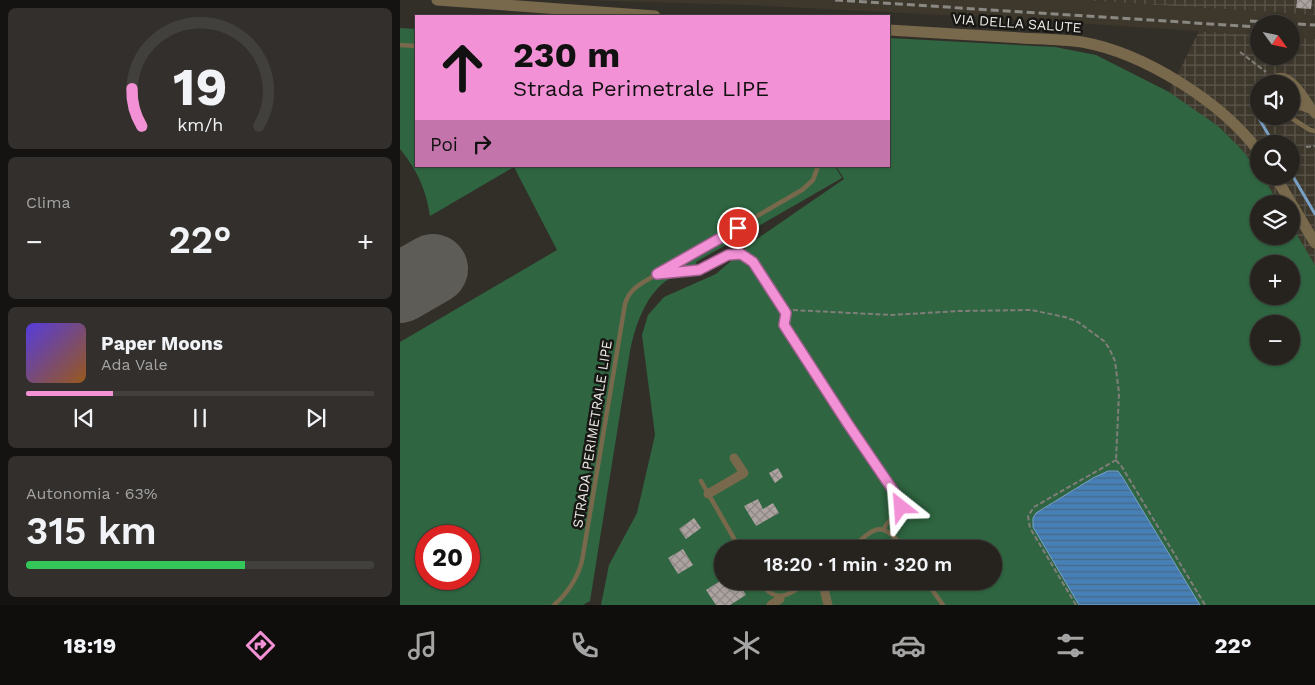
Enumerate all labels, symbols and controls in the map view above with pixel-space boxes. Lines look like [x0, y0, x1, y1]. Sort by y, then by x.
street label: VIA DELLA SALUTE [952, 11, 1082, 35]
north arrow [1250, 15, 1300, 65]
map controls [1250, 15, 1300, 365]
text: 230 m [513, 34, 620, 76]
icon: ahead [430, 35, 495, 100]
text: 19 [173, 57, 227, 118]
button: sound [1250, 75, 1300, 125]
text: Strada Perimetrale LIPE [513, 76, 769, 101]
text: km/h [177, 114, 223, 135]
icon: right [468, 130, 496, 158]
text: Poi [430, 133, 458, 156]
button: search [1250, 135, 1300, 185]
text: Clima [26, 193, 70, 212]
button: layers [1250, 195, 1300, 245]
pin [717, 207, 759, 249]
icon: arrive [724, 214, 752, 242]
text: 22° [168, 218, 232, 262]
text: − [26, 225, 43, 258]
text: + [357, 225, 374, 258]
button: + [1250, 255, 1300, 305]
button: − [1250, 315, 1300, 365]
text: Paper Moons [101, 332, 223, 355]
street label: STRADA PERIMETRALE LIPE [569, 339, 615, 529]
text: Ada Vale [101, 355, 168, 374]
icon: previous [70, 404, 98, 432]
icon: pause [186, 404, 214, 432]
icon: next [302, 404, 330, 432]
position arrow [874, 480, 926, 532]
text: Autonomia · 63% [26, 484, 158, 503]
text: 315 km [26, 509, 157, 553]
speed limit sign: 20 [415, 525, 480, 590]
text: 18:20 · 1 min · 320 m [764, 553, 952, 576]
icon: directions [243, 628, 278, 663]
icon: music [405, 628, 440, 663]
icon: phone [567, 628, 602, 663]
icon: climate [729, 628, 764, 663]
icon: car [891, 628, 926, 663]
icon: filters [1053, 628, 1088, 663]
text: 18:19 [63, 633, 116, 658]
text: 22° [1214, 633, 1252, 658]

